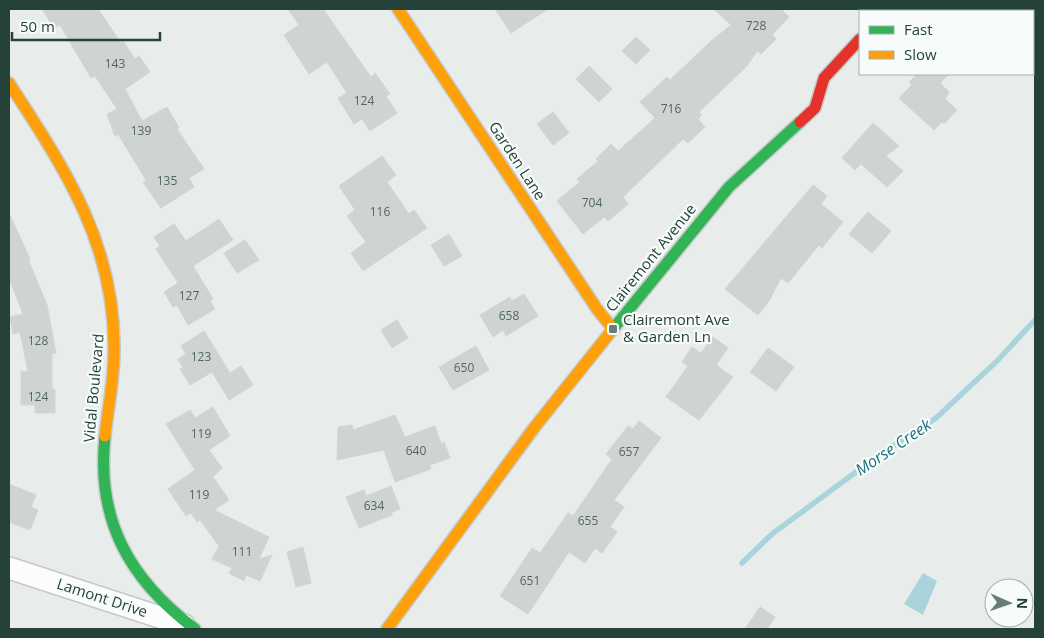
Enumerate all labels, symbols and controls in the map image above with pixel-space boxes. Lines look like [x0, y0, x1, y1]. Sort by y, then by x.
scale bar [12, 10, 160, 42]
legend [859, 10, 1034, 75]
text: 50 m [20, 16, 55, 36]
house number: 728 [746, 17, 766, 34]
text: Fast [904, 19, 933, 39]
text: Slow [904, 44, 937, 64]
house number: 143 [105, 55, 125, 72]
house number: 124 [354, 92, 374, 109]
house number: 716 [661, 100, 681, 117]
street label: Garden Lane [485, 117, 551, 204]
house number: 139 [131, 122, 151, 139]
house number: 135 [157, 172, 177, 189]
house number: 704 [582, 194, 602, 211]
street label: Clairemont Avenue [600, 199, 700, 316]
house number: 116 [370, 203, 390, 220]
house number: 127 [179, 287, 199, 304]
house number: 658 [499, 307, 519, 324]
place label: Clairemont Ave & Garden Ln [623, 309, 730, 346]
marker: Clairemont Ave & Garden Ln [607, 323, 619, 335]
house number: 128 [28, 332, 48, 349]
street label: Vidal Boulevard [78, 333, 108, 443]
house number: 123 [191, 348, 211, 365]
house number: 650 [454, 359, 474, 376]
house number: 124 [28, 388, 48, 405]
water label: Morse Creek [851, 413, 936, 481]
house number: 119 [191, 425, 211, 442]
house number: 640 [406, 442, 426, 459]
house number: 657 [619, 443, 639, 460]
house number: 119 [189, 486, 209, 503]
house number: 634 [364, 497, 384, 514]
house number: 655 [578, 512, 598, 529]
house number: 111 [232, 543, 252, 560]
house number: 651 [520, 572, 540, 589]
street label: Lamont Drive [54, 573, 150, 621]
north arrow [984, 578, 1034, 628]
text: N [1013, 597, 1032, 609]

